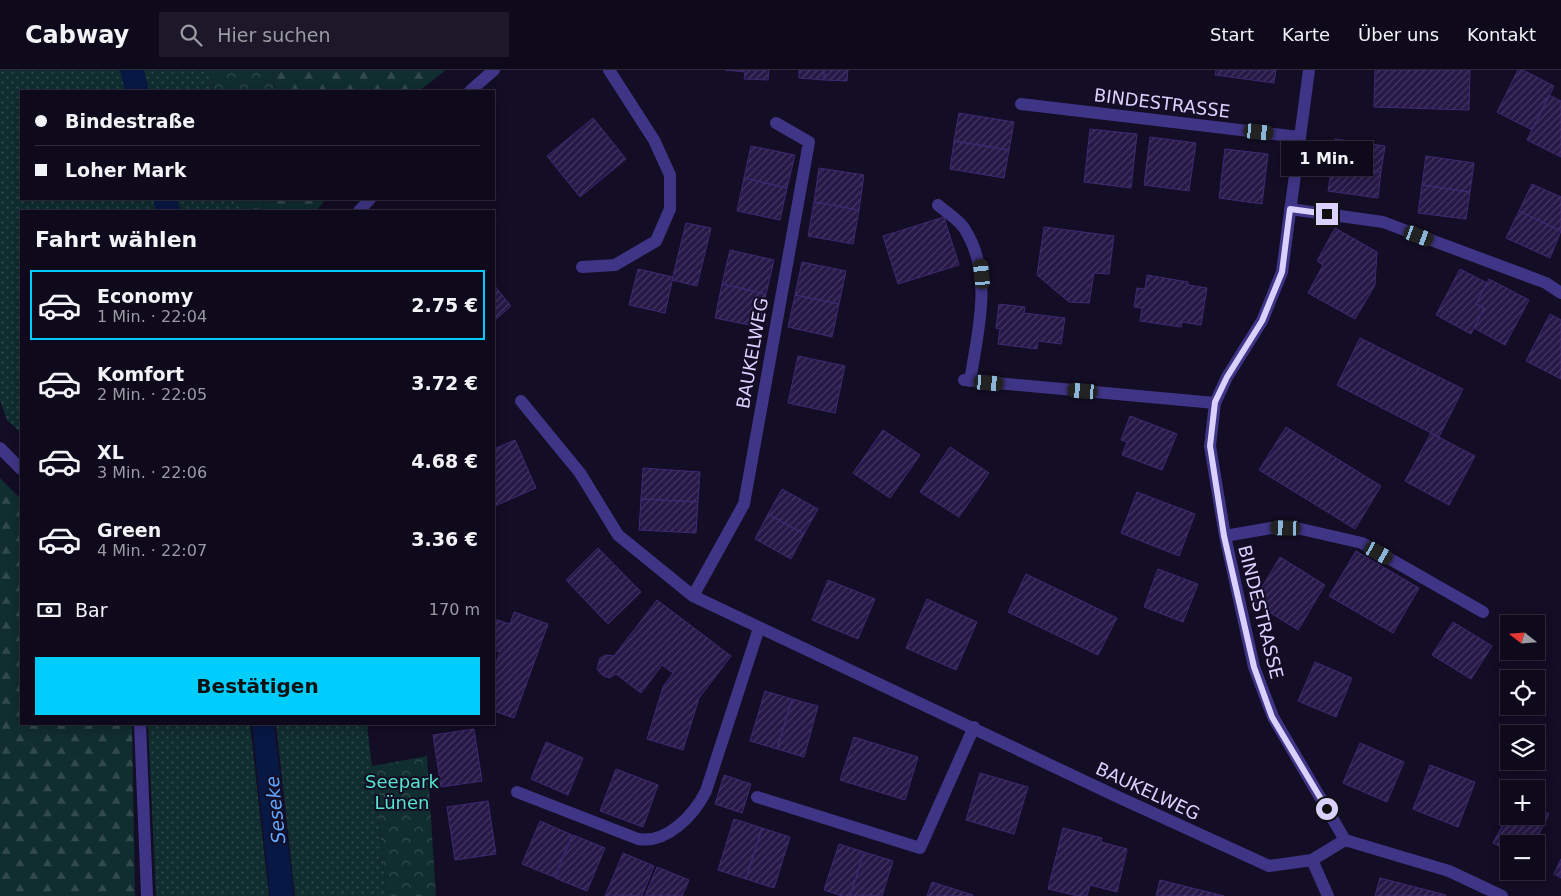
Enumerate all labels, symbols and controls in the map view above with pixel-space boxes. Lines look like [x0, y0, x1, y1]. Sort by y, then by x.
search box [159, 12, 509, 57]
text: Cabway [25, 21, 129, 49]
icon: search [177, 21, 205, 49]
text: Hier suchen [217, 24, 331, 46]
text: Start [1210, 24, 1254, 45]
text: Karte [1282, 24, 1330, 45]
text: Über uns [1358, 24, 1439, 45]
text: Kontakt [1467, 24, 1536, 45]
street label: BINDESTRASSE [1093, 84, 1231, 122]
text: Bindestraße [65, 110, 195, 132]
car [1243, 123, 1274, 141]
callout: 1 Min. [1281, 142, 1373, 176]
text: 1 Min. [1299, 149, 1355, 168]
text: Loher Mark [65, 159, 186, 181]
route end [1316, 203, 1338, 225]
car [1402, 224, 1435, 248]
text: Fahrt wählen [35, 227, 197, 252]
car [972, 258, 991, 290]
icon: car [37, 283, 82, 328]
text: Economy [97, 285, 193, 307]
text: 2.75 € [411, 294, 478, 316]
street label: BAUKELWEG [732, 296, 772, 410]
text: 1 Min. · 22:04 [97, 307, 207, 326]
icon: car [37, 361, 82, 406]
text: Komfort [97, 363, 184, 385]
text: 3.72 € [411, 372, 478, 394]
car [973, 374, 1004, 392]
car [1067, 382, 1098, 400]
text: 2 Min. · 22:05 [97, 385, 207, 404]
icon: car [37, 439, 82, 484]
text: XL [97, 441, 124, 463]
text: 4.68 € [411, 450, 478, 472]
text: 3 Min. · 22:06 [97, 463, 207, 482]
icon: car [37, 517, 82, 562]
text: Green [97, 519, 161, 541]
car [1270, 520, 1301, 536]
text: 3.36 € [411, 528, 478, 550]
car [1362, 539, 1395, 567]
text: 4 Min. · 22:07 [97, 541, 207, 560]
street label: BINDESTRASSE [1234, 543, 1288, 681]
icon: cash [35, 596, 63, 624]
text: Bar [75, 599, 108, 621]
text: 170 m [429, 600, 480, 619]
north arrow [1500, 615, 1545, 660]
map controls [1500, 615, 1545, 880]
button: Bestätigen [35, 657, 480, 715]
button: locate [1500, 670, 1545, 715]
button: layers [1500, 725, 1545, 770]
street label: BAUKELWEG [1093, 758, 1203, 824]
park label: Seepark Lünen [365, 771, 440, 813]
water label: Seseke [261, 775, 289, 845]
button: + [1500, 780, 1545, 825]
route start [1316, 798, 1338, 820]
button: − [1500, 835, 1545, 880]

